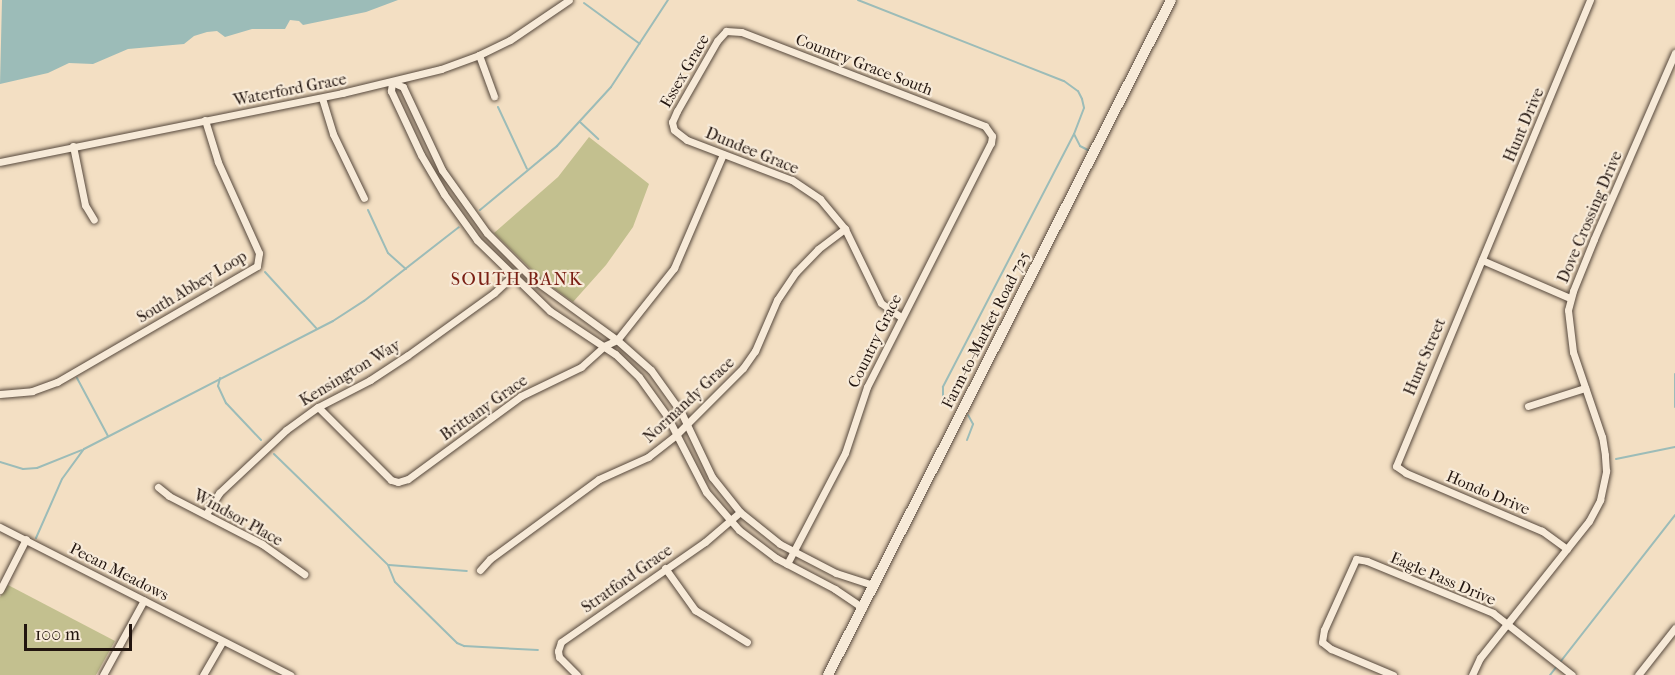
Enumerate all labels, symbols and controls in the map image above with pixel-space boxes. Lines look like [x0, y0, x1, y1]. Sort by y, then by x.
street label: Country Grace South [793, 30, 935, 100]
street label: Essex Grace [656, 31, 714, 111]
street label: Waterford Grace [232, 70, 348, 110]
street label: Hunt Drive [1500, 85, 1548, 165]
street label: Dundee Grace [703, 124, 801, 178]
street label: Dove Crossing Drive [1554, 148, 1626, 286]
street label: South Abbey Loop [134, 247, 250, 327]
street label: Farm-to-Market Road 725 [938, 248, 1034, 412]
district label: SOUTH BANK [451, 269, 583, 291]
street label: Country Grace [844, 291, 906, 391]
street label: Hunt Street [1400, 315, 1450, 399]
street label: Kensington Way [296, 335, 404, 411]
street label: Normandy Grace [639, 353, 739, 447]
street label: Brittany Grace [437, 371, 531, 445]
street label: Hondo Drive [1443, 467, 1533, 519]
street label: Windsor Place [190, 486, 286, 550]
street label: Pecan Meadows [66, 539, 172, 605]
street label: Stratford Grace [578, 541, 676, 617]
street label: Eagle Pass Drive [1387, 548, 1499, 610]
scale bar [27, 612, 135, 650]
text: 100 m [35, 624, 80, 645]

